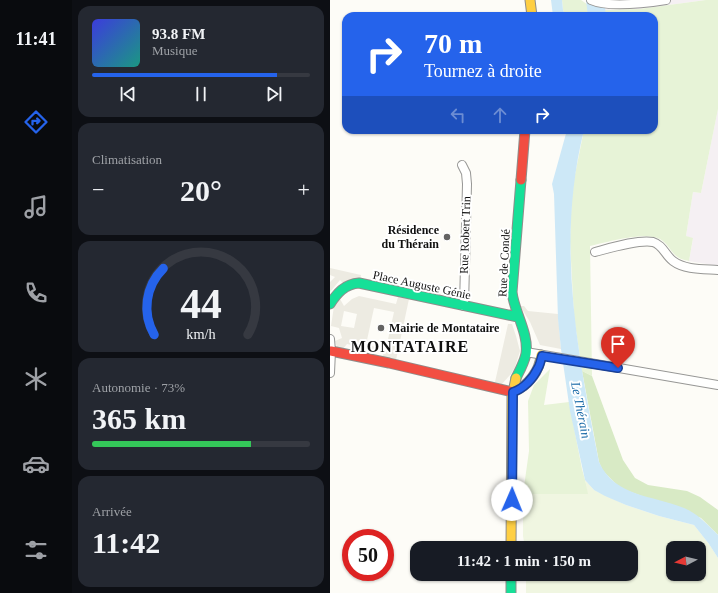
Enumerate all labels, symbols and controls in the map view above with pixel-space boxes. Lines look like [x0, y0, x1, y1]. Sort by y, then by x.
text: 93.8 FM [152, 26, 205, 42]
icon: right [358, 28, 410, 80]
text: 70 m [424, 28, 482, 59]
text: 11:41 [15, 29, 57, 49]
text: Musique [152, 43, 198, 58]
text: Tournez à droite [424, 61, 542, 81]
icon: previous [117, 83, 139, 105]
icon: pause [190, 83, 212, 105]
icon: next [263, 83, 285, 105]
icon: left [447, 104, 469, 126]
icon: ahead [489, 104, 511, 126]
icon: right [531, 104, 553, 126]
icon: directions [22, 108, 50, 136]
text: Climatisation [92, 152, 162, 167]
text: 20° [180, 174, 222, 207]
text: − [92, 177, 104, 202]
text: + [298, 177, 310, 202]
icon: music [22, 193, 50, 221]
street label: Rue Robert Trin [457, 196, 473, 274]
place label: Résidence du Thérain [382, 223, 440, 251]
street label: Rue de Condé [495, 229, 513, 297]
marker: Résidence du Thérain [442, 232, 452, 242]
street label: Place Auguste Génie [372, 268, 472, 302]
icon: phone [22, 279, 50, 307]
text: 44 [180, 280, 222, 326]
place label: Mairie de Montataire [389, 321, 500, 335]
marker: Mairie de Montataire [376, 323, 386, 333]
text: km/h [186, 325, 216, 341]
pin [601, 327, 635, 368]
icon: arrive [607, 333, 629, 355]
district label: MONTATAIRE [351, 338, 469, 355]
icon: climate [22, 365, 50, 393]
water label: Le Thérain [568, 379, 594, 440]
text: Autonomie · 73% [92, 380, 185, 395]
text: 365 km [92, 402, 186, 435]
icon: car [22, 450, 50, 478]
position arrow [491, 479, 533, 521]
text: Arrivée [92, 504, 132, 519]
text: 11:42 [92, 526, 160, 559]
speed limit sign: 50 [342, 529, 394, 581]
icon: filters [22, 536, 50, 564]
north arrow [666, 541, 706, 581]
map controls [666, 541, 706, 581]
text: 11:42 · 1 min · 150 m [457, 553, 591, 569]

